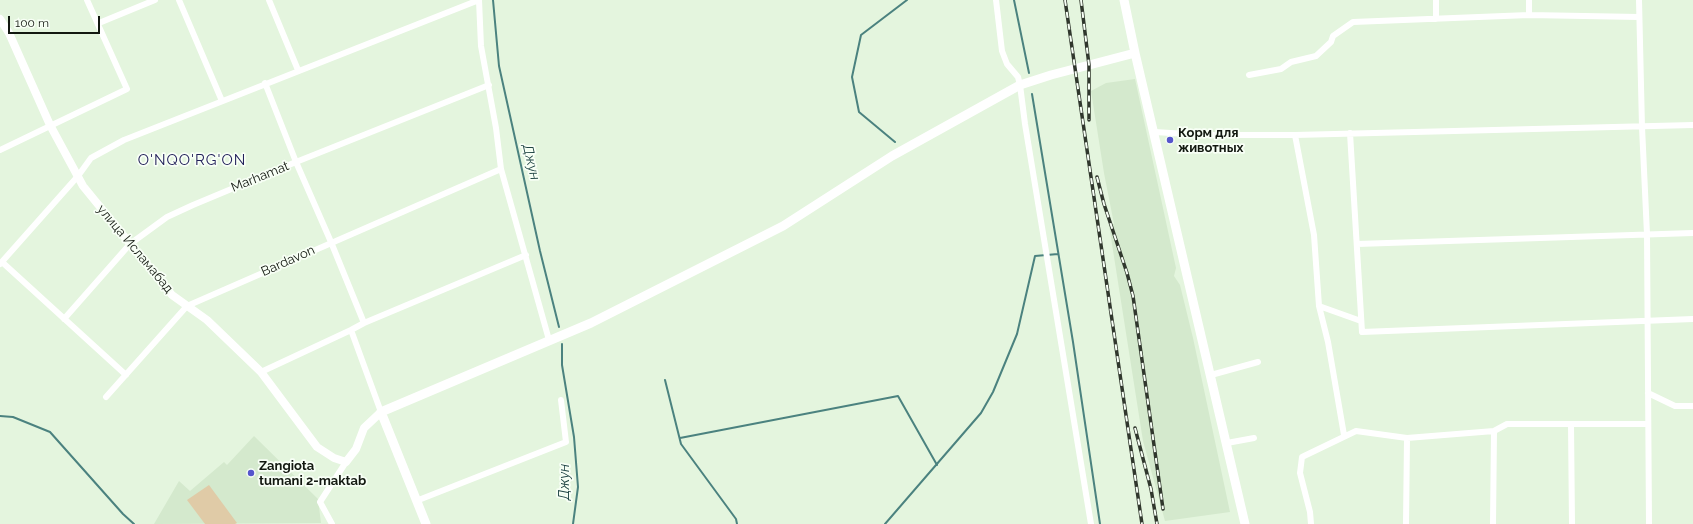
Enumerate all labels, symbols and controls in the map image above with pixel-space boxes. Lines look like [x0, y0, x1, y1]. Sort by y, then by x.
scale bar [10, 8, 102, 34]
text: 100 m [15, 16, 49, 30]
place label: Корм для животных [1178, 125, 1243, 156]
marker: Корм для животных [1165, 135, 1175, 145]
water label: Джун [519, 142, 543, 182]
district label: O'NQO'RG'ON [138, 151, 246, 169]
street label: Marhamat [229, 158, 291, 196]
street label: улица Исламабад [94, 202, 176, 296]
street label: Bardavon [259, 242, 317, 280]
place label: Zangiota tumani 2-maktab [259, 458, 366, 489]
water label: Джун [557, 464, 573, 500]
marker: Zangiota tumani 2-maktab [246, 468, 256, 478]

